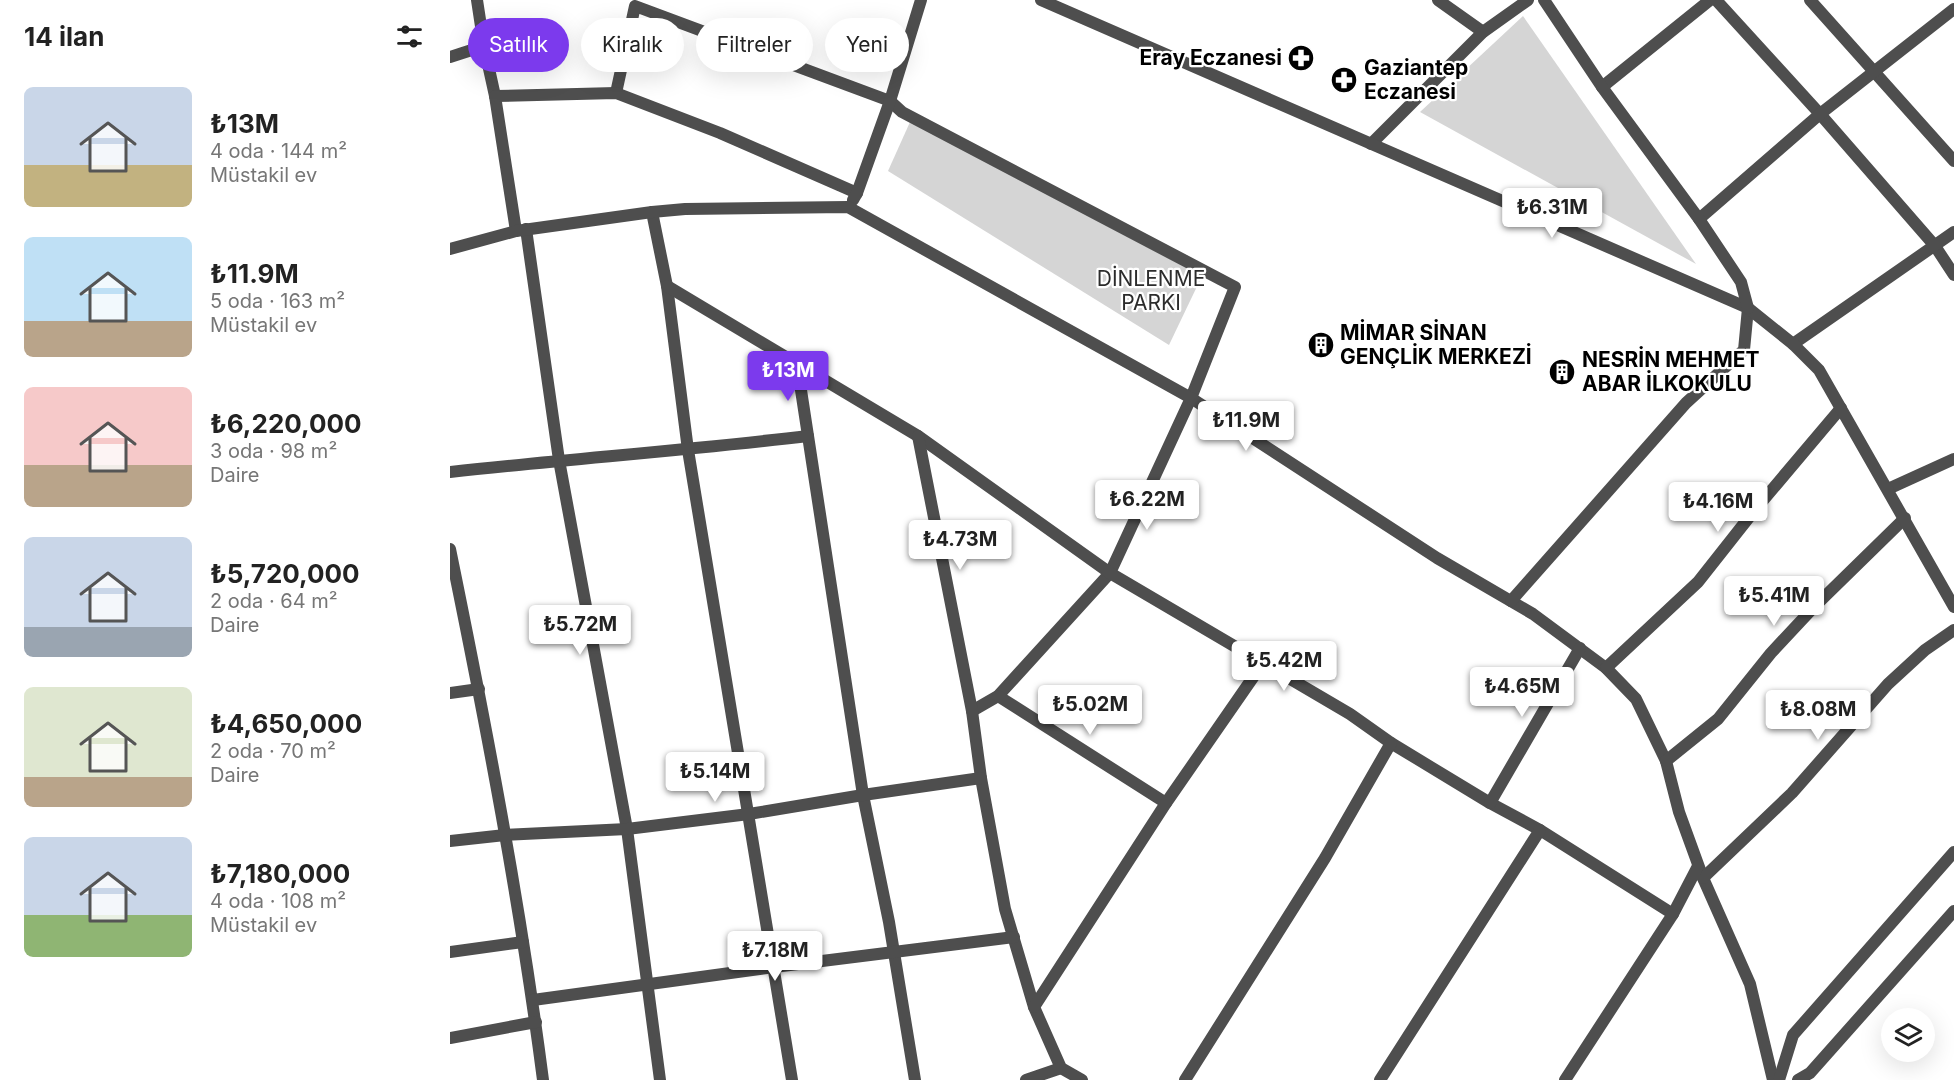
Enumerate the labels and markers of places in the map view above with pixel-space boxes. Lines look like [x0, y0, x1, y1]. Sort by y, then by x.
pharmacy icon: Eray Eczanesi [1286, 43, 1316, 73]
place label: Eray Eczanesi [1140, 45, 1282, 70]
place label: Gaziantep Eczanesi [1364, 55, 1468, 104]
pharmacy icon: Gaziantep Eczanesi [1329, 65, 1359, 95]
pin: ₺6.31M [1503, 188, 1601, 239]
place label: MİMAR SİNAN GENÇLİK MERKEZİ [1340, 319, 1532, 369]
building icon: MİMAR SİNAN GENÇLİK MERKEZİ [1306, 330, 1336, 360]
place label: NESRİN MEHMET ABAR İLKOKULU [1582, 346, 1760, 396]
pin: ₺13M [752, 351, 824, 402]
building icon: NESRİN MEHMET ABAR İLKOKULU [1547, 357, 1577, 387]
pin: ₺11.9M [1197, 401, 1295, 452]
pin: ₺6.22M [1098, 480, 1196, 531]
pin: ₺4.16M [1669, 482, 1767, 533]
pin: ₺4.73M [911, 520, 1009, 571]
pin: ₺5.41M [1725, 576, 1823, 627]
pin: ₺5.72M [531, 605, 629, 656]
pin: ₺5.42M [1235, 641, 1333, 692]
pin: ₺4.65M [1473, 667, 1571, 718]
pin: ₺5.02M [1041, 685, 1139, 736]
pin: ₺8.08M [1769, 690, 1867, 741]
pin: ₺5.14M [666, 752, 764, 803]
pin: ₺7.18M [726, 931, 824, 982]

